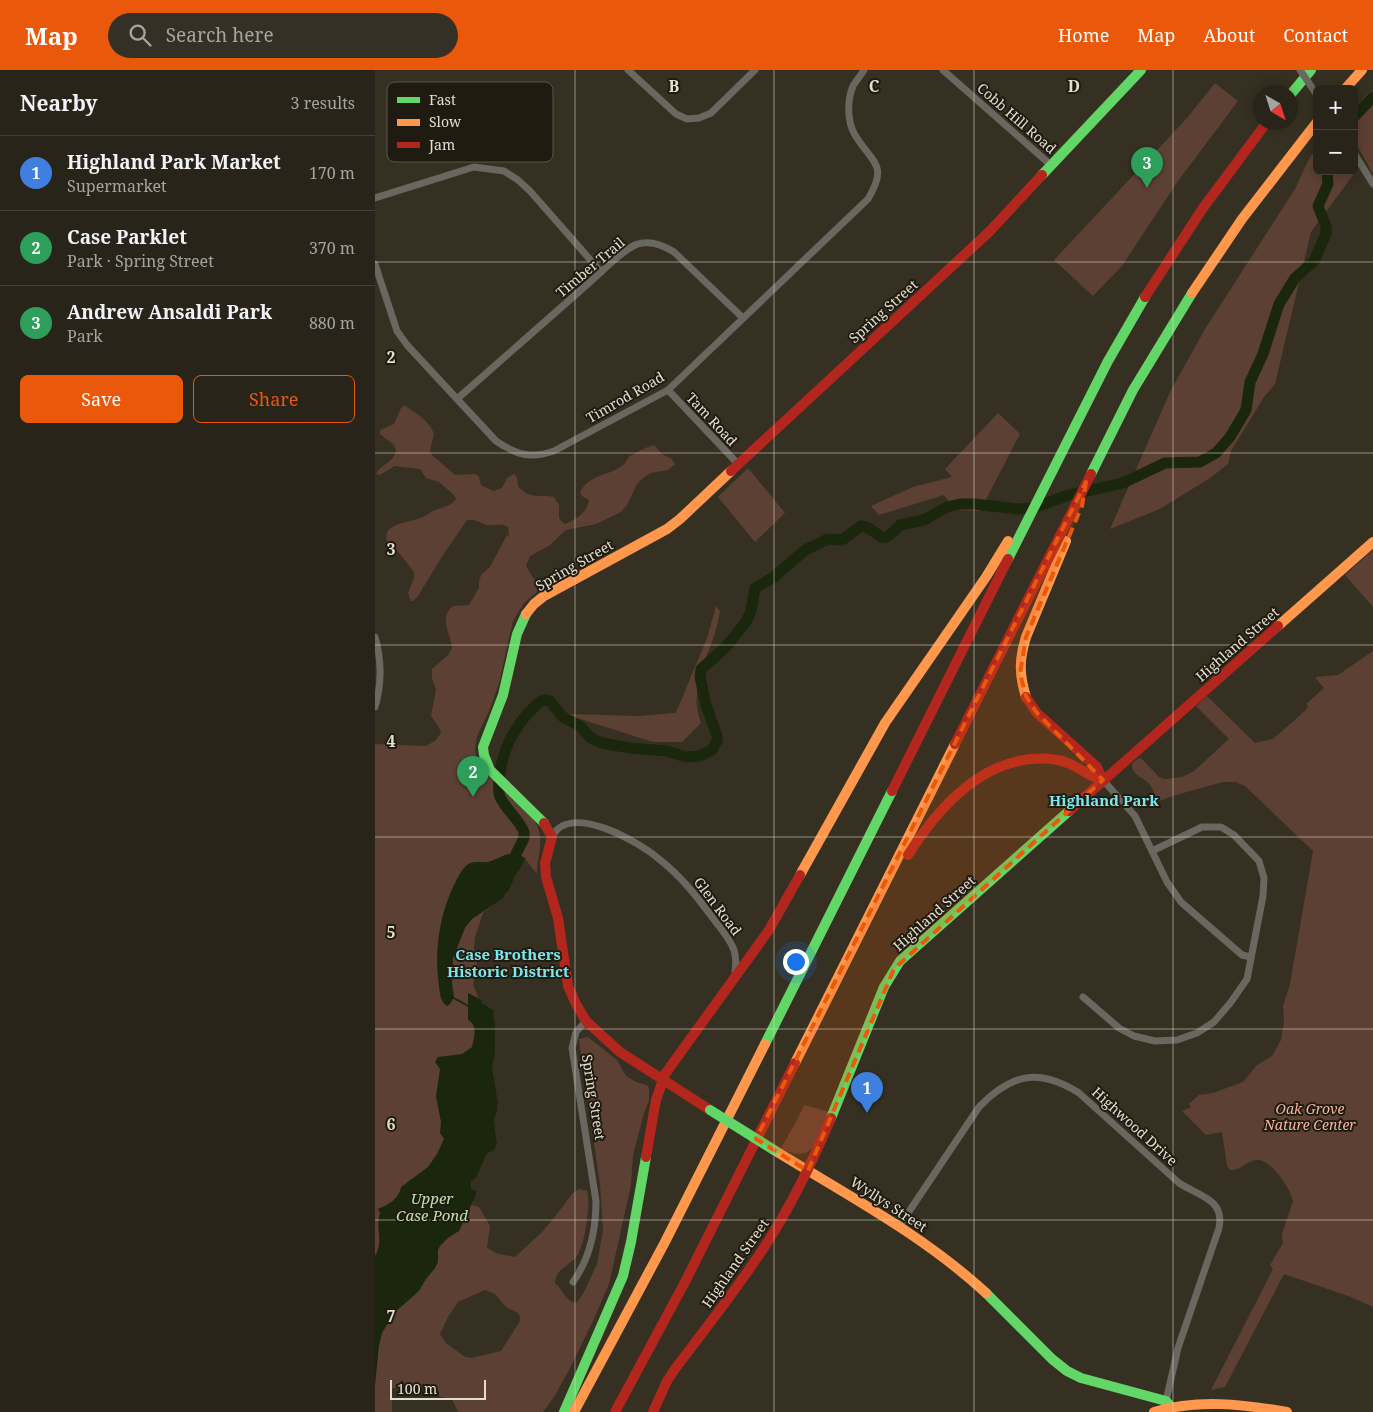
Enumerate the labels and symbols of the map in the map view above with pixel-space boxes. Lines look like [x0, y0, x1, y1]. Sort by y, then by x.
text: B [669, 75, 680, 97]
text: C [869, 75, 880, 97]
text: D [1068, 75, 1080, 97]
street label: Cobb Hill Road [973, 78, 1061, 158]
legend [387, 82, 553, 162]
north arrow [1253, 85, 1298, 130]
text: Fast [429, 90, 456, 109]
text: Slow [429, 112, 462, 131]
text: Jam [428, 135, 455, 154]
pin: 3 [1131, 147, 1163, 188]
street label: Timber Trail [552, 232, 629, 301]
street label: Spring Street [844, 275, 922, 347]
text: 2 [386, 346, 396, 368]
street label: Timrod Road [583, 367, 668, 427]
street label: Tam Road [682, 388, 742, 450]
street label: Spring Street [532, 535, 616, 595]
text: 3 [386, 538, 396, 560]
street label: Highland Street [1191, 602, 1283, 685]
text: 4 [386, 730, 396, 752]
pin: 2 [457, 756, 489, 797]
district label: Highland Park [1049, 790, 1159, 810]
street label: Highland Street [889, 871, 979, 955]
street label: Glen Road [690, 873, 746, 939]
text: 5 [386, 921, 396, 943]
district label: Case Brothers Historic District [447, 944, 569, 981]
your location [783, 949, 809, 975]
street label: Spring Street [578, 1053, 610, 1141]
pin: 1 [851, 1072, 883, 1113]
street label: Highwood Drive [1088, 1082, 1182, 1170]
park label: Oak Grove Nature Center [1263, 1099, 1356, 1134]
text: 6 [386, 1113, 396, 1135]
street label: Wyllys Street [847, 1172, 931, 1236]
water label: Upper Case Pond [396, 1188, 468, 1225]
street label: Highland Street [697, 1215, 773, 1311]
text: 7 [386, 1305, 396, 1327]
scale bar [390, 1377, 486, 1400]

